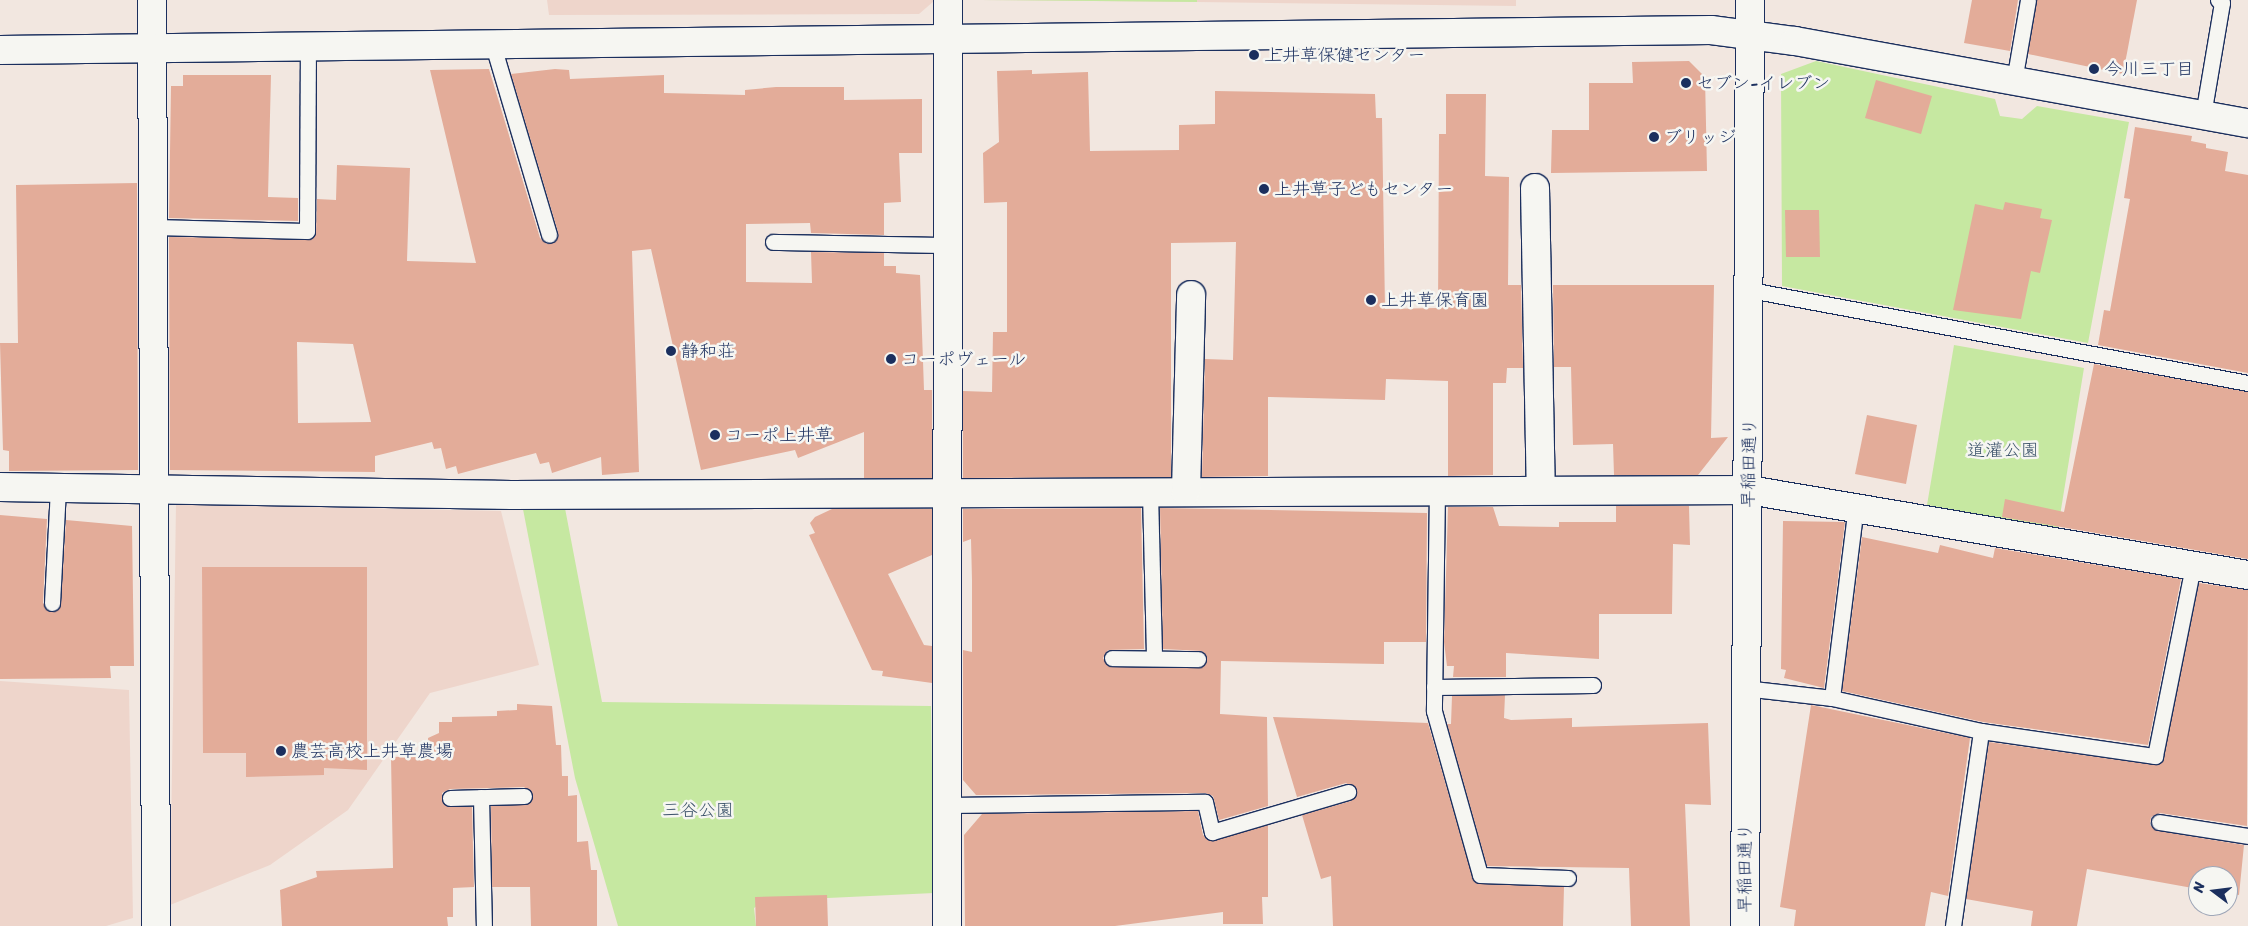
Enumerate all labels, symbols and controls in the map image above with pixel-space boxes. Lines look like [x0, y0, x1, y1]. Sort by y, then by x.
place label: 上井草保健センター [1264, 44, 1426, 66]
marker: 上井草保健センター [1248, 49, 1260, 61]
place label: 今川三丁目 [2104, 58, 2194, 80]
marker: 今川三丁目 [2088, 63, 2100, 75]
place label: セブン-イレブン [1696, 72, 1830, 94]
marker: セブン-イレブン [1680, 77, 1692, 89]
place label: ブリッジ [1664, 126, 1736, 148]
marker: ブリッジ [1648, 131, 1660, 143]
place label: 上井草子どもセンター [1274, 178, 1454, 200]
marker: 上井草子どもセンター [1258, 183, 1270, 195]
place label: 上井草保育園 [1381, 289, 1489, 311]
marker: 上井草保育園 [1365, 294, 1377, 306]
place label: 静和荘 [681, 340, 735, 362]
marker: 静和荘 [665, 345, 677, 357]
place label: コーポヴェール [901, 348, 1027, 370]
marker: コーポヴェール [885, 353, 897, 365]
street label: 早稲田通り [1737, 418, 1761, 508]
place label: コーポ上井草 [725, 424, 833, 446]
marker: コーポ上井草 [709, 429, 721, 441]
park label: 道灌公園 [1967, 439, 2039, 461]
place label: 農芸高校上井草農場 [291, 740, 453, 762]
marker: 農芸高校上井草農場 [275, 745, 287, 757]
park label: 三谷公園 [662, 799, 734, 821]
street label: 早稲田通り [1734, 823, 1756, 913]
north arrow [2188, 866, 2238, 916]
text: N [2186, 879, 2212, 895]

